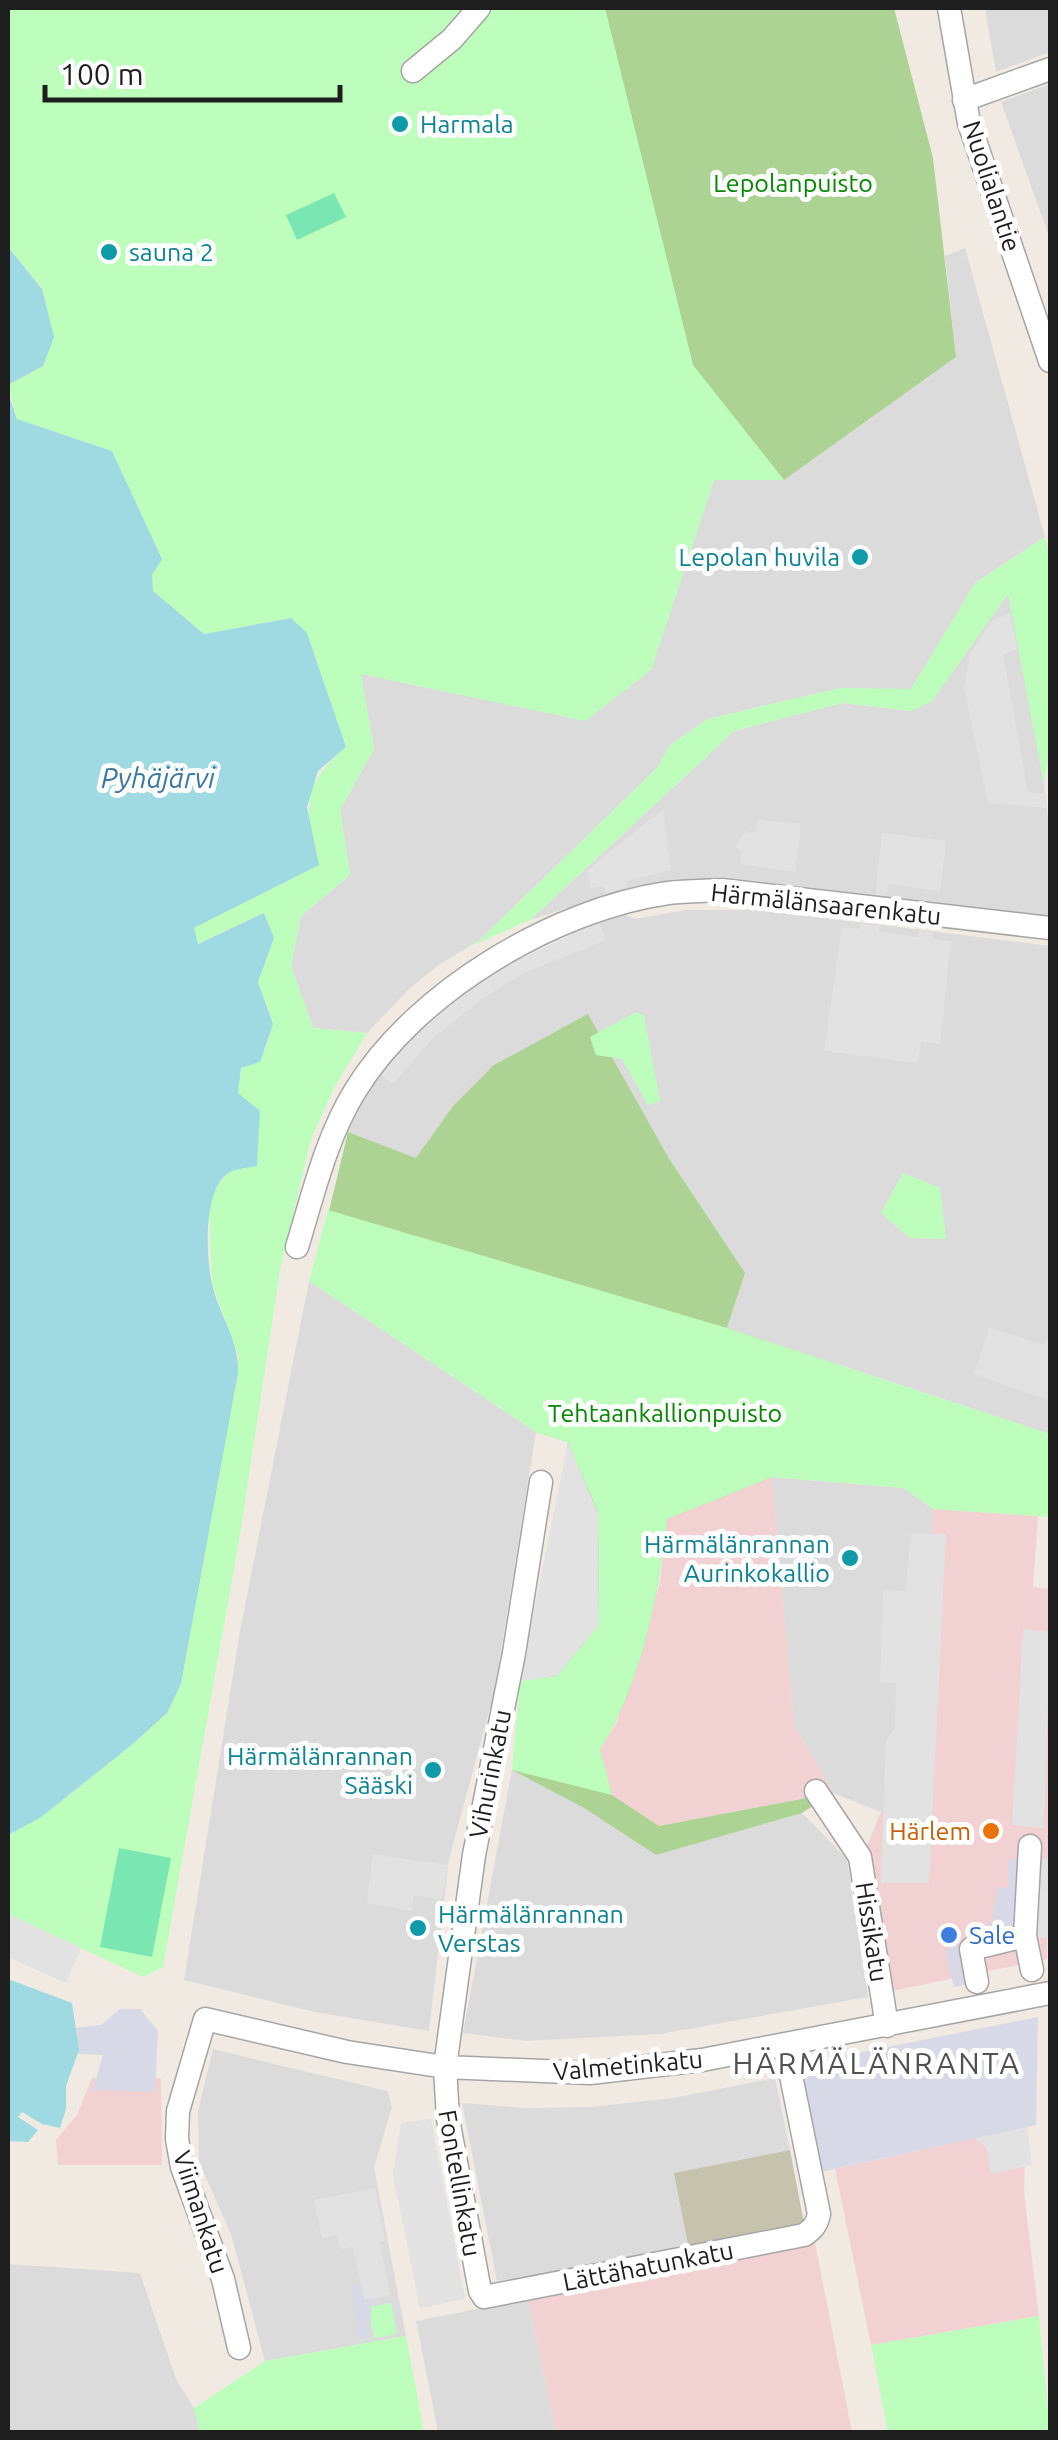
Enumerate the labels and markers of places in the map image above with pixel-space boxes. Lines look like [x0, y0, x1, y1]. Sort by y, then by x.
place label: Harmala [420, 110, 514, 138]
marker: Harmala [389, 113, 411, 135]
place label: sauna 2 [129, 238, 214, 266]
marker: sauna 2 [98, 241, 120, 263]
place label: Lepolan huvila [679, 543, 840, 571]
marker: Lepolan huvila [849, 546, 871, 568]
place label: Härmälänrannan Aurinkokallio [644, 1530, 830, 1587]
marker: Härmälänrannan Aurinkokallio [839, 1547, 861, 1569]
place label: Härmälänrannan Sääski [227, 1742, 413, 1799]
marker: Härmälänrannan Sääski [422, 1759, 444, 1781]
place label: Härlem [889, 1817, 971, 1845]
marker: Härlem [980, 1820, 1002, 1842]
place label: Härmälänrannan Verstas [438, 1900, 624, 1957]
marker: Härmälänrannan Verstas [407, 1917, 429, 1939]
place label: Sale [969, 1921, 1015, 1949]
marker: Sale [938, 1924, 960, 1946]

